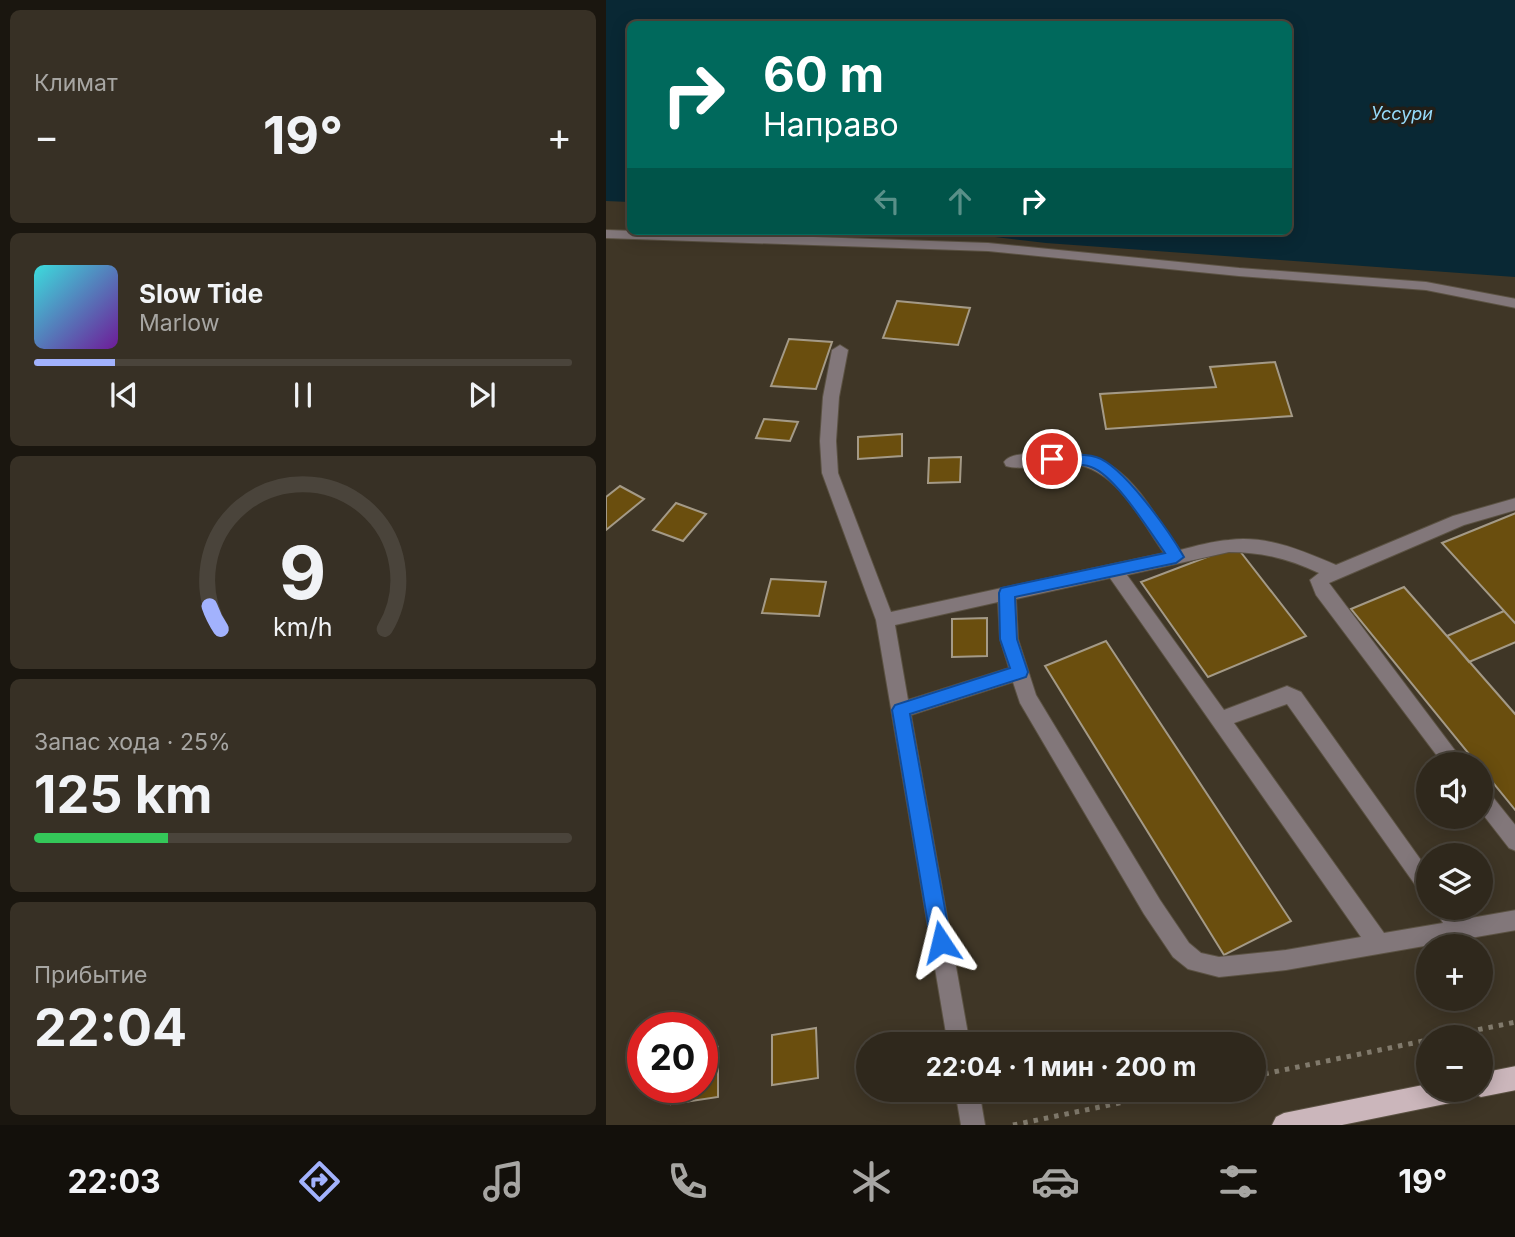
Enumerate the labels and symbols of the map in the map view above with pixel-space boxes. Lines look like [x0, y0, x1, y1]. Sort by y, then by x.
water label: Уссури [1371, 103, 1433, 124]
pin [1022, 429, 1082, 489]
position arrow [904, 905, 978, 979]
speed limit sign: 20 [627, 1012, 718, 1103]

